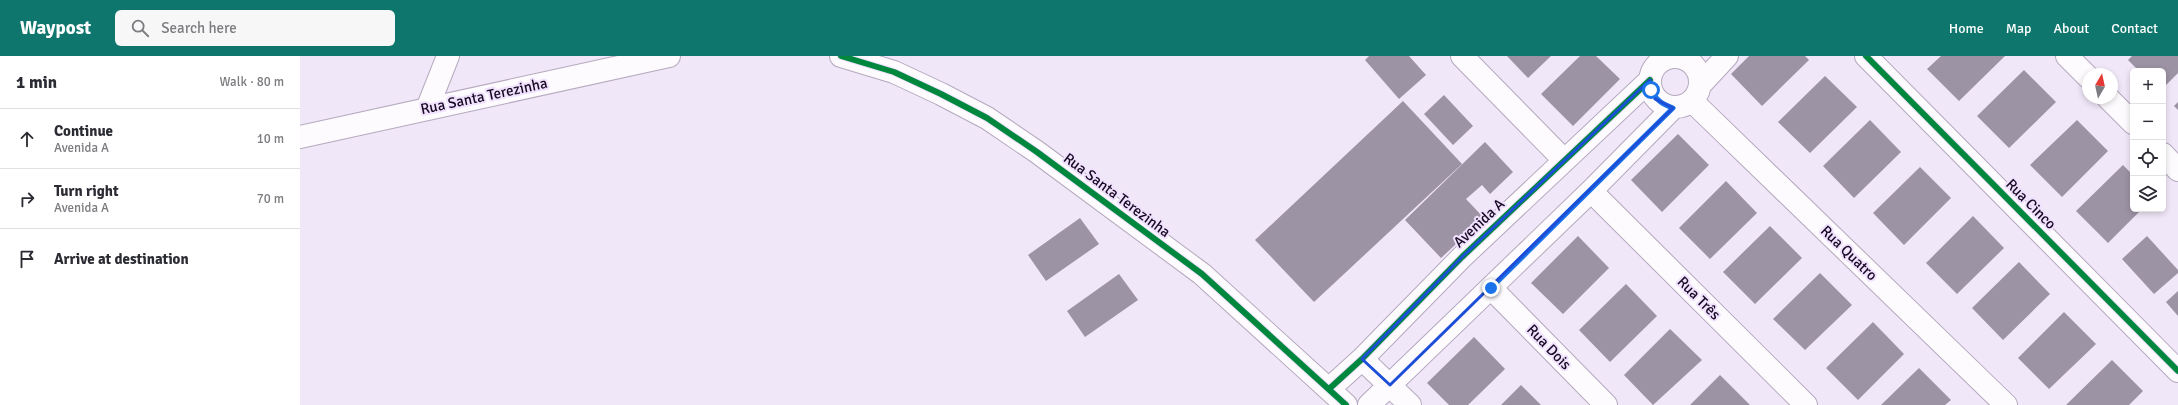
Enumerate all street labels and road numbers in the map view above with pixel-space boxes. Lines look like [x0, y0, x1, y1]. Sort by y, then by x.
street label: Rua Santa Terezinha [419, 74, 549, 118]
street label: Rua Santa Terezinha [1060, 149, 1174, 241]
street label: Rua Cinco [2002, 175, 2060, 233]
street label: Avenida A [1450, 195, 1508, 251]
street label: Rua Quatro [1817, 222, 1881, 284]
street label: Rua Três [1674, 273, 1725, 324]
street label: Rua Dois [1523, 321, 1575, 374]

